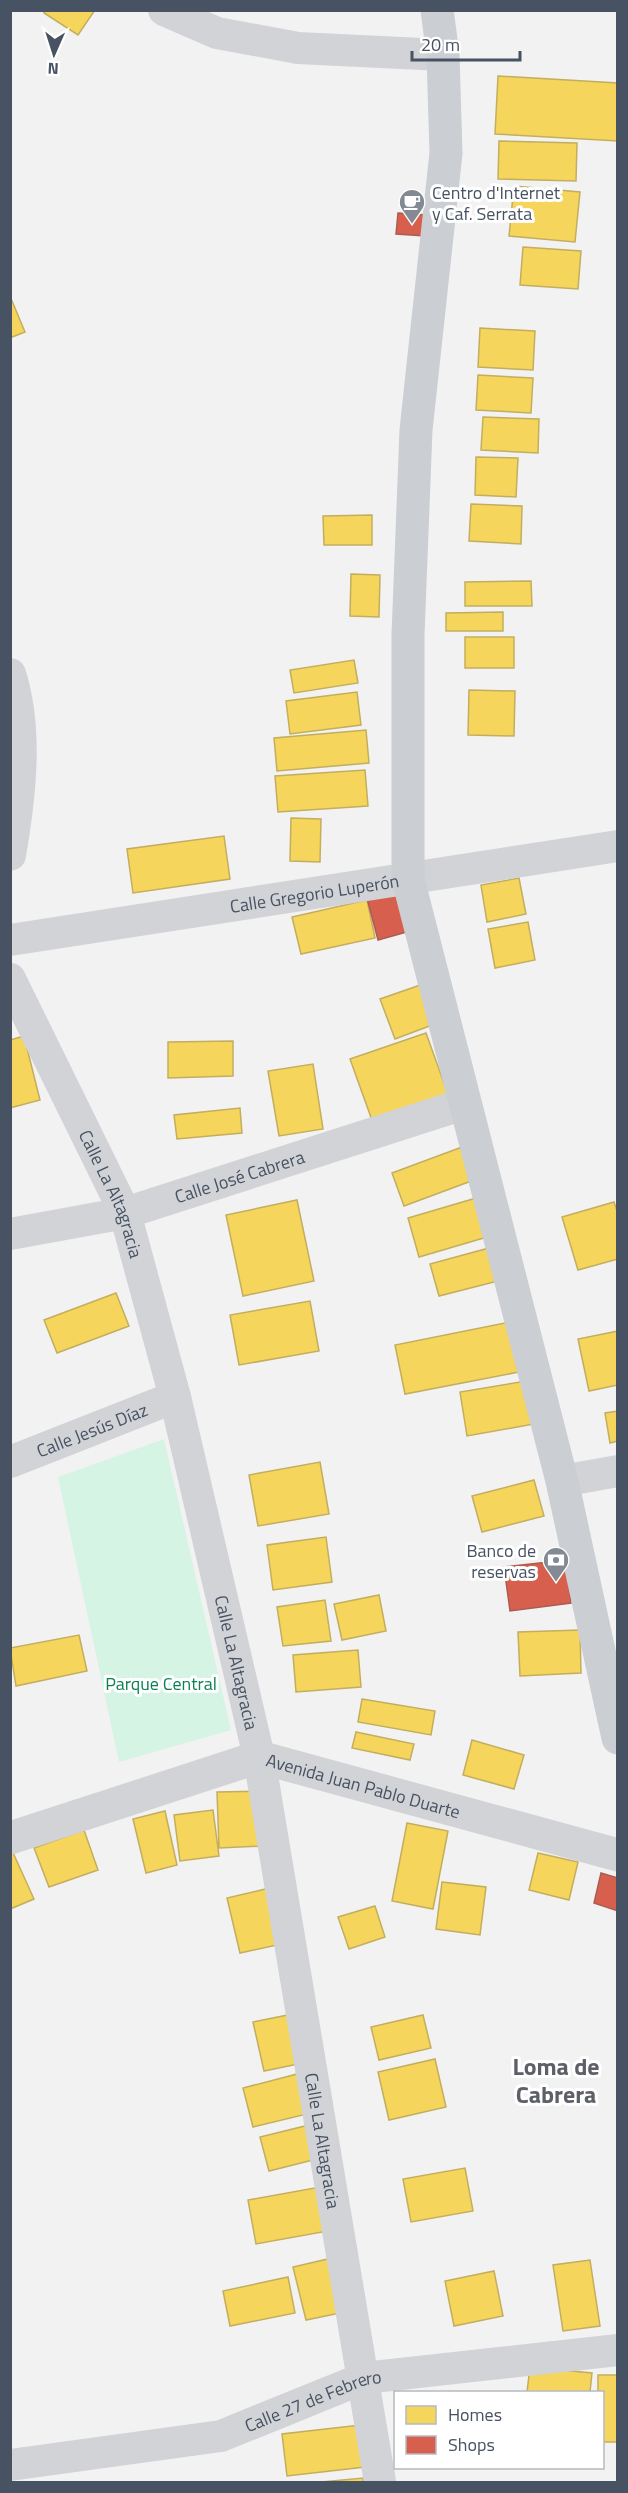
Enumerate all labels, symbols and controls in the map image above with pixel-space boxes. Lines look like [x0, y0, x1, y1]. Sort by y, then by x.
north arrow [24, 24, 84, 84]
scale bar [412, 24, 520, 62]
text: 20 m [421, 31, 460, 58]
text: N [47, 57, 59, 81]
place label: Centro d'Internet y Caf. Serrata [432, 179, 561, 227]
cafe icon: Centro d'Internet y Caf. Serrata [397, 187, 427, 225]
street label: Calle Gregorio Luperón [228, 867, 401, 919]
street label: Calle La Altagracia [73, 1125, 150, 1261]
street label: Calle José Cabrera [171, 1143, 308, 1210]
street label: Calle Jesús Díaz [32, 1396, 152, 1464]
place label: Banco de reservas [466, 1537, 536, 1585]
bank icon: Banco de reservas [541, 1545, 571, 1583]
street label: Calle La Altagracia [208, 1592, 266, 1732]
park label: Parque Central [105, 1670, 217, 1697]
street label: Avenida Juan Pablo Duarte [263, 1746, 463, 1825]
district label: Loma de Cabrera [512, 2048, 600, 2112]
street label: Calle La Altagracia [298, 2071, 348, 2211]
street label: Calle 27 de Febrero [240, 2363, 383, 2439]
legend [394, 2391, 604, 2469]
text: Homes [448, 2401, 502, 2428]
text: Shops [448, 2431, 495, 2458]

